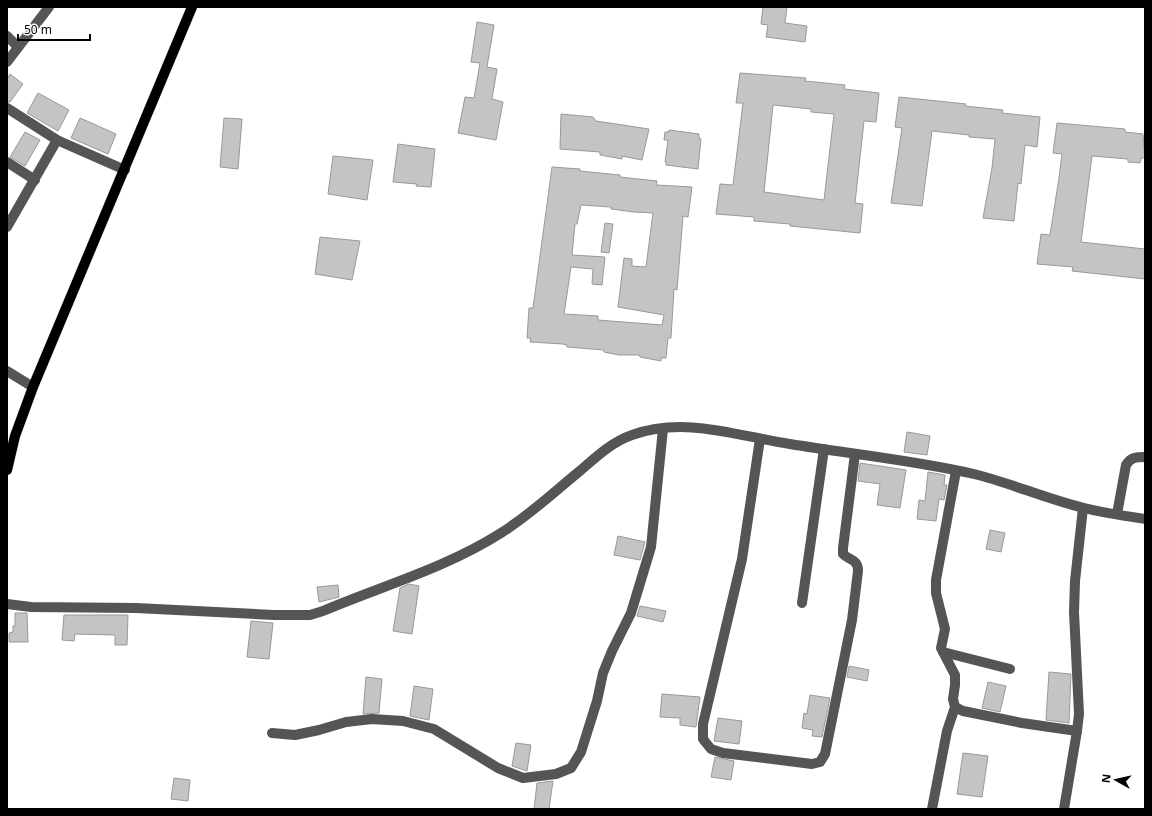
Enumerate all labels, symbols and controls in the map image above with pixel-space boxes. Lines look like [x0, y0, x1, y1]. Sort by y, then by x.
scale bar [18, 16, 90, 42]
text: 50 m [24, 21, 52, 38]
north arrow [1096, 760, 1136, 800]
text: N [1098, 773, 1114, 784]

